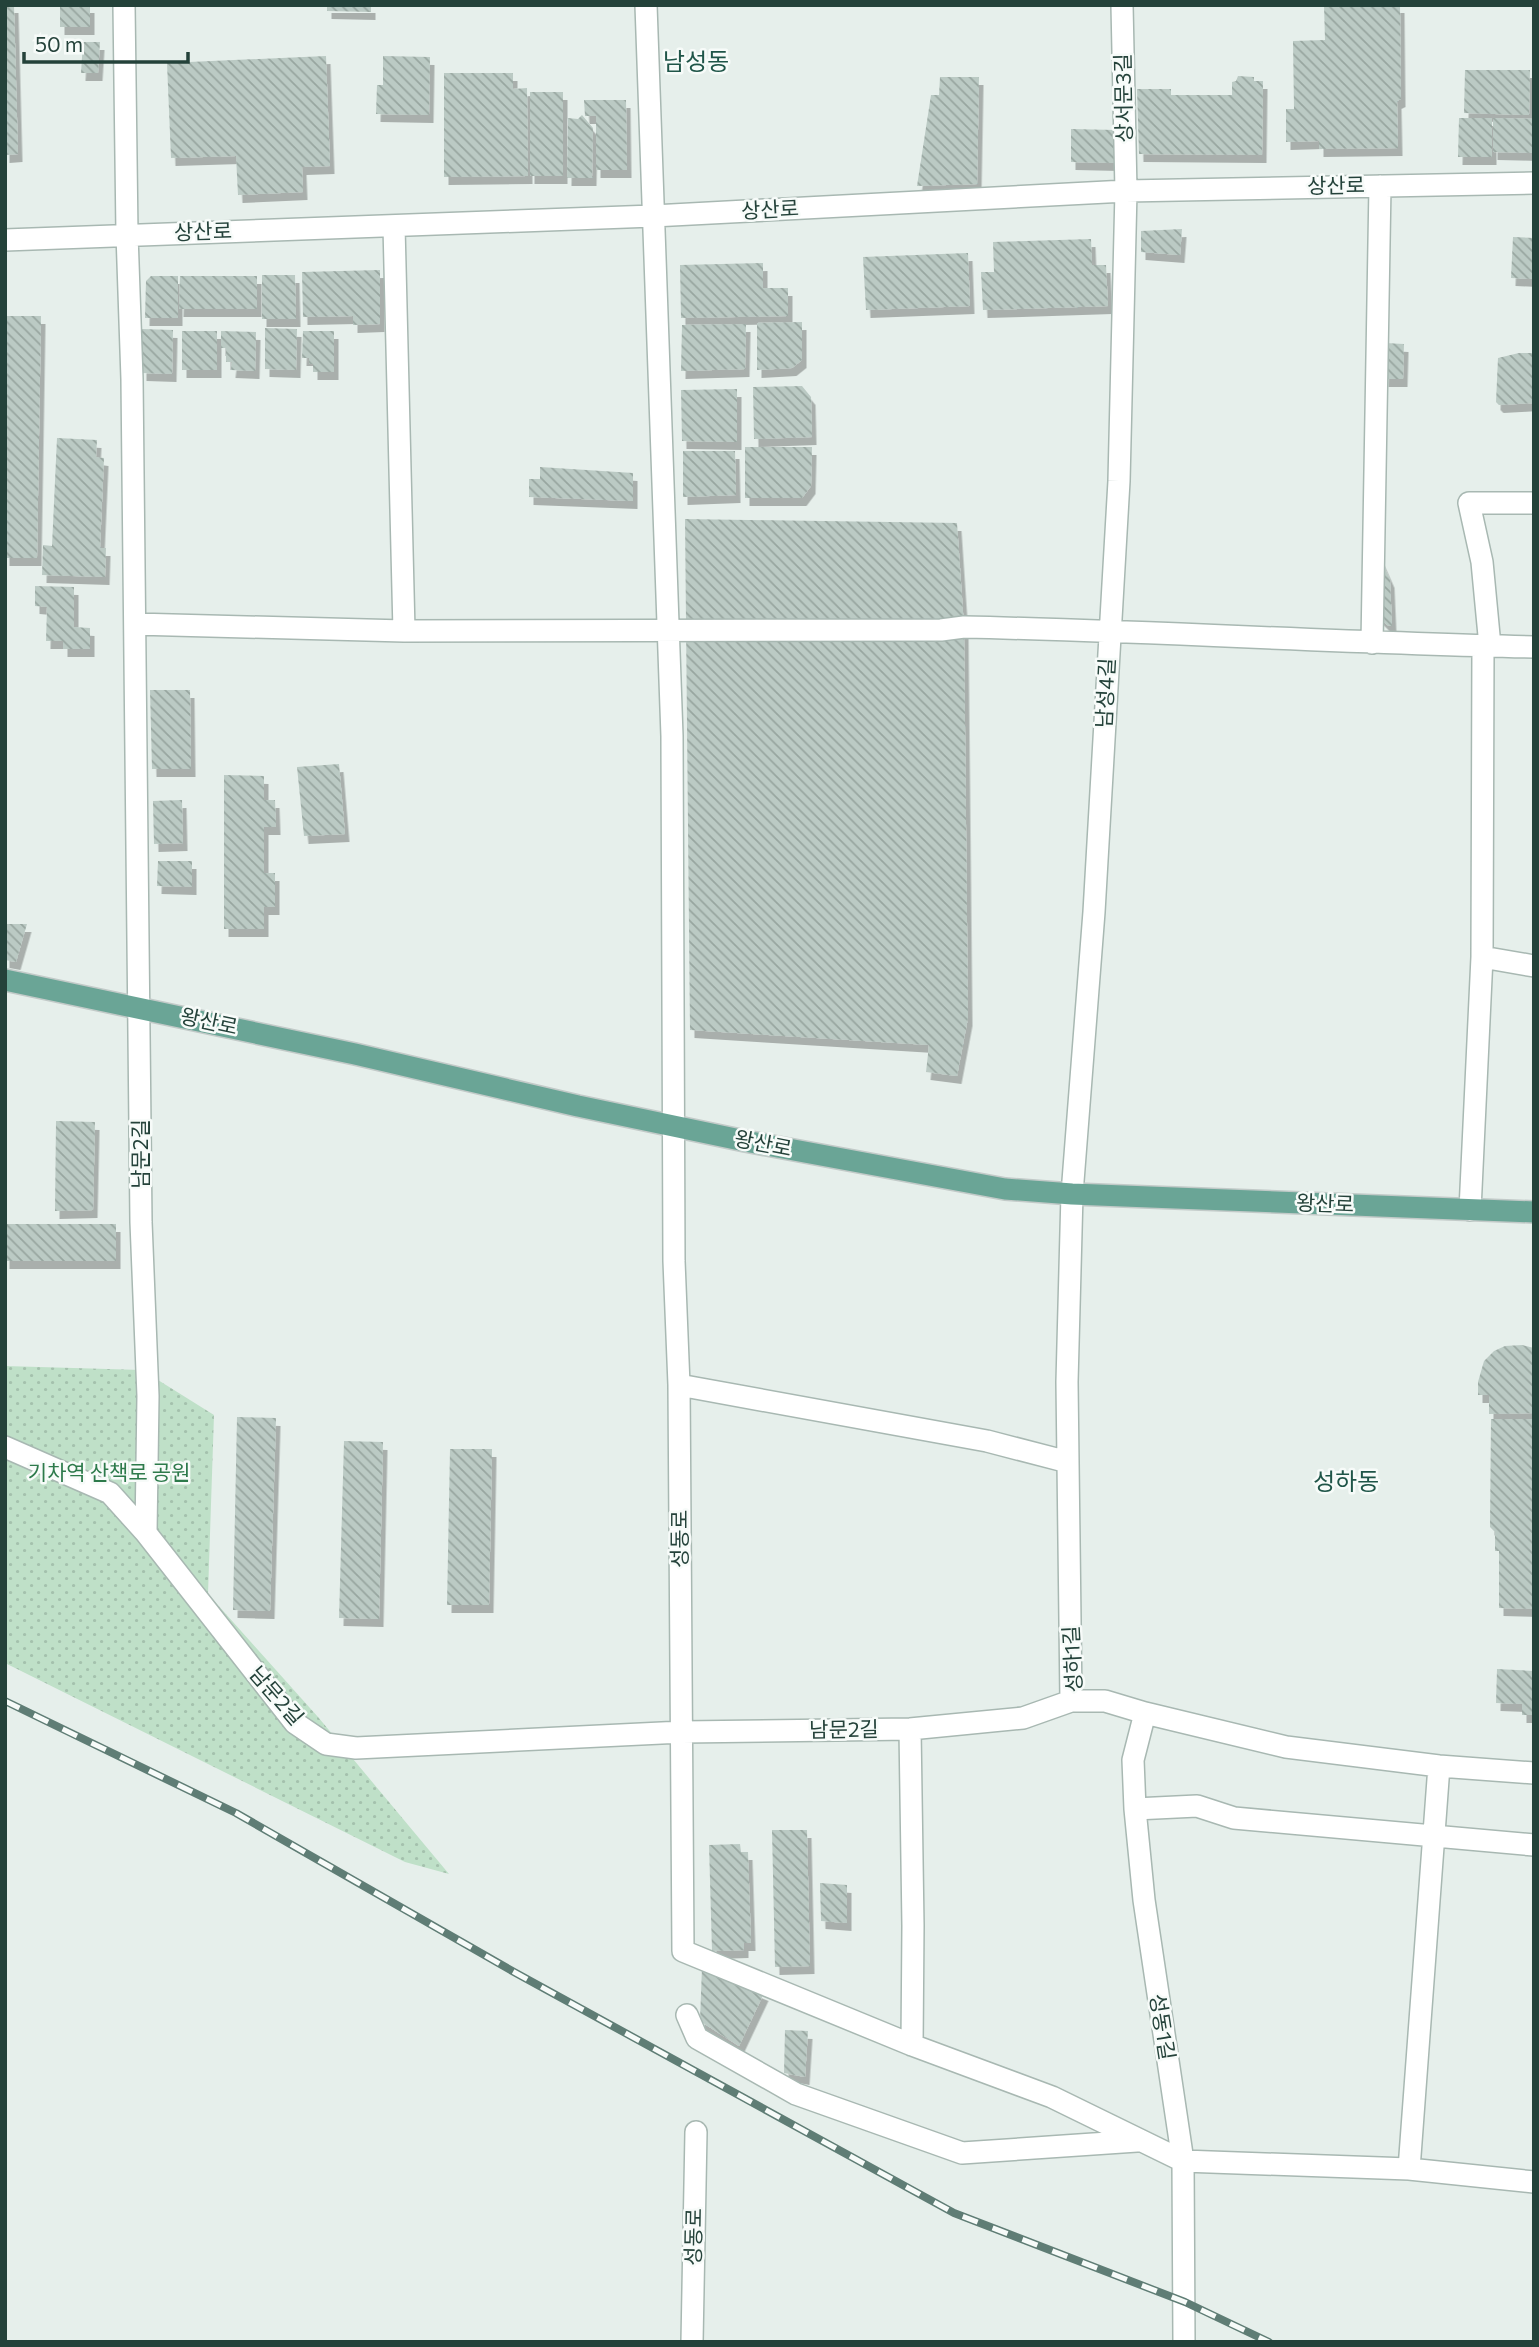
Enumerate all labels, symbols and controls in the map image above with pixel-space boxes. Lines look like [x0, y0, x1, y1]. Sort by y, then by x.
scale bar [24, 21, 189, 65]
text: 50 m [35, 31, 83, 56]
district label: 남성동 [663, 46, 729, 75]
street label: 상서문3길 [1109, 53, 1136, 143]
street label: 상산로 [1307, 171, 1365, 198]
street label: 상산로 [740, 195, 800, 223]
street label: 상산로 [174, 217, 232, 244]
street label: 남성4길 [1090, 657, 1119, 729]
street label: 왕산로 [178, 1002, 240, 1039]
street label: 남문2길 [127, 1119, 152, 1189]
street label: 왕산로 [732, 1125, 794, 1160]
street label: 왕산로 [1296, 1189, 1354, 1216]
park label: 기차역 산책로 공원 [28, 1459, 190, 1484]
district label: 성하동 [1313, 1466, 1379, 1495]
street label: 성동로 [666, 1510, 691, 1568]
street label: 성하1길 [1057, 1625, 1086, 1693]
street label: 남문2길 [245, 1661, 309, 1729]
street label: 남문2길 [809, 1715, 879, 1742]
street label: 성동1길 [1146, 1992, 1181, 2062]
street label: 성동로 [679, 2208, 706, 2266]

